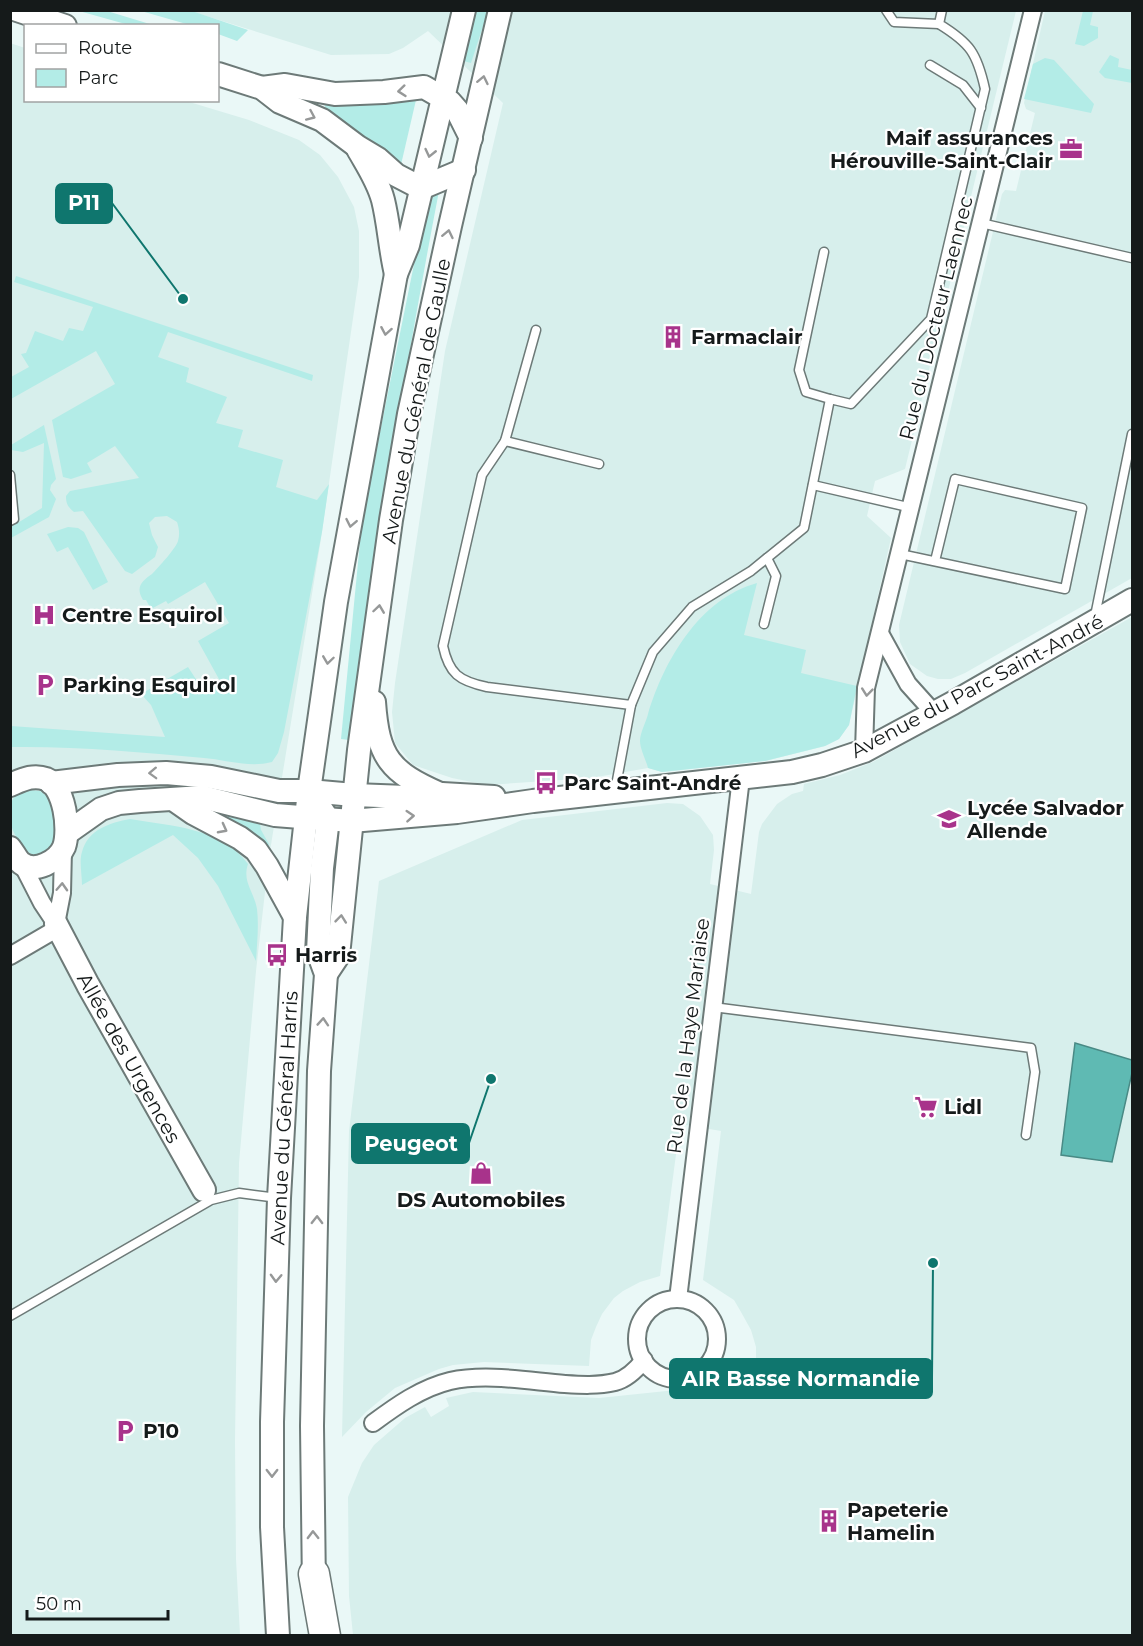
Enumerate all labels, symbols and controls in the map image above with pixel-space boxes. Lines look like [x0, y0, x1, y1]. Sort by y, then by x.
legend [24, 24, 219, 102]
text: Route [78, 37, 132, 59]
text: Parc [78, 67, 118, 89]
one-way arrow [476, 76, 489, 86]
one-way arrow [397, 84, 406, 97]
one-way arrow [305, 108, 316, 120]
place label: Maif assurances Hérouville-Saint-Clair [830, 126, 1053, 173]
office icon: Maif assurances Hérouville-Saint-Clair [1058, 136, 1084, 162]
one-way arrow [424, 148, 437, 158]
callout: P11 [56, 184, 112, 223]
text: P11 [68, 190, 100, 215]
street label: Rue du Docteur Laennec [894, 194, 978, 442]
one-way arrow [441, 229, 454, 239]
street label: Avenue du Général de Gaulle [377, 256, 455, 546]
building icon: Farmaclair [660, 324, 686, 350]
place label: Farmaclair [691, 325, 803, 349]
one-way arrow [380, 326, 393, 336]
one-way arrow [345, 518, 358, 528]
hospital icon: Centre Esquirol [31, 602, 57, 628]
place label: Centre Esquirol [62, 603, 223, 627]
one-way arrow [373, 605, 385, 614]
street label: Avenue du Parc Saint-André [847, 609, 1107, 763]
one-way arrow [322, 655, 334, 665]
parking icon: Parking Esquirol [32, 672, 58, 698]
place label: Parking Esquirol [63, 673, 236, 697]
one-way arrow [861, 687, 874, 696]
one-way arrow [148, 767, 157, 780]
bus stop icon: Parc Saint-André [533, 770, 559, 796]
place label: Parc Saint-André [564, 771, 741, 795]
place label: Lycée Salvador Allende [966, 796, 1124, 843]
school or university icon: Lycée Salvador Allende [936, 806, 962, 832]
one-way arrow [405, 809, 414, 822]
one-way arrow [217, 822, 228, 833]
one-way arrow [55, 882, 68, 891]
one-way arrow [334, 915, 347, 924]
street label: Rue de la Haye Mariaise [662, 917, 714, 1155]
bus stop icon: Harris [264, 942, 290, 968]
place label: Harris [295, 943, 358, 967]
street label: Allée des Urgences [72, 969, 186, 1148]
street label: Avenue du Général Harris [265, 990, 303, 1246]
one-way arrow [316, 1018, 329, 1027]
supermarket icon: Lidl [913, 1094, 939, 1120]
place label: Lidl [944, 1095, 982, 1119]
callout: Peugeot [352, 1124, 469, 1163]
text: Peugeot [364, 1131, 458, 1156]
shop icon: DS Automobiles [468, 1160, 494, 1186]
place label: DS Automobiles [397, 1188, 566, 1212]
one-way arrow [311, 1215, 323, 1224]
one-way arrow [270, 1273, 283, 1282]
callout: AIR Basse Normandie [670, 1359, 932, 1398]
text: AIR Basse Normandie [681, 1366, 920, 1391]
parking icon: P10 [112, 1418, 138, 1444]
place label: P10 [143, 1419, 179, 1443]
one-way arrow [266, 1468, 278, 1477]
place label: Papeterie Hamelin [847, 1498, 948, 1545]
building icon: Papeterie Hamelin [816, 1508, 842, 1534]
one-way arrow [307, 1531, 319, 1540]
scale bar [27, 1583, 168, 1621]
text: 50 m [36, 1593, 82, 1615]

